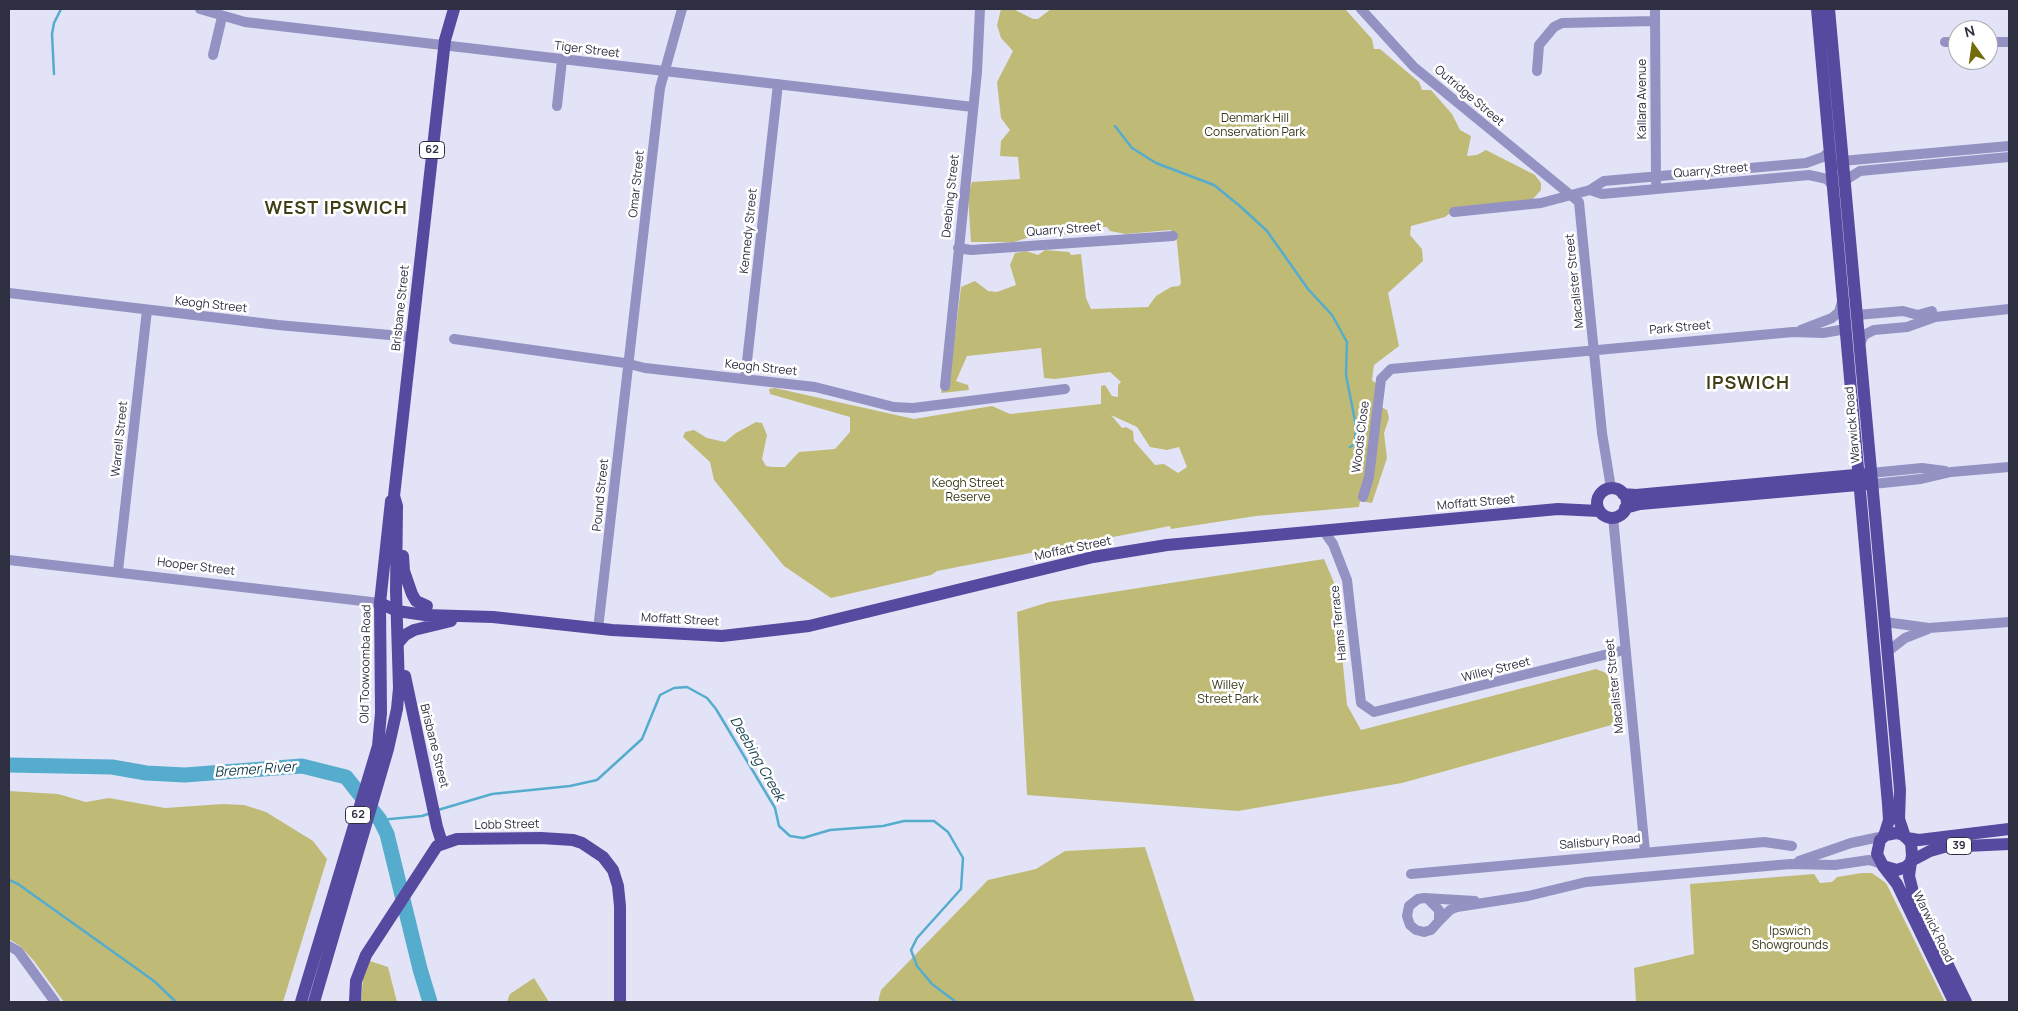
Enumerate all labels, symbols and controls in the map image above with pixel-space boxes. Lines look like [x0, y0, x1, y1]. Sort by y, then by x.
north arrow [1948, 20, 1998, 70]
text: N [1962, 20, 1977, 41]
street label: Tiger Street [553, 39, 621, 61]
street label: Kallara Avenue [1636, 59, 1650, 139]
street label: Outridge Street [1431, 63, 1507, 129]
park label: Denmark Hill Conservation Park [1205, 112, 1305, 140]
road number: 62 [420, 142, 444, 158]
street label: Omar Street [626, 150, 648, 218]
street label: Deebing Street [939, 154, 963, 238]
street label: Quarry Street [1673, 161, 1749, 181]
street label: Kennedy Street [737, 188, 761, 274]
district label: WEST IPSWICH [263, 198, 409, 220]
street label: Quarry Street [1026, 220, 1102, 240]
street label: Macalister Street [1563, 233, 1587, 329]
street label: Brisbane Street [389, 264, 413, 352]
street label: Keogh Street [174, 294, 248, 316]
street label: Park Street [1649, 318, 1711, 338]
street label: Keogh Street [724, 357, 798, 379]
district label: IPSWICH [1705, 373, 1791, 395]
street label: Warwick Road [1842, 386, 1864, 464]
street label: Warrell Street [109, 400, 131, 478]
street label: Woods Close [1349, 400, 1373, 474]
street label: Pound Street [590, 458, 612, 532]
park label: Keogh Street Reserve [932, 477, 1004, 505]
street label: Moffatt Street [1436, 492, 1516, 514]
street label: Moffatt Street [1033, 534, 1113, 564]
street label: Hooper Street [156, 555, 236, 579]
street label: Hams Terrace [1328, 585, 1350, 661]
street label: Old Toowoomba Road [358, 604, 374, 724]
street label: Moffatt Street [641, 611, 719, 629]
street label: Macalister Street [1603, 638, 1627, 734]
street label: Willey Street [1460, 655, 1532, 685]
park label: Willey Street Park [1197, 679, 1259, 707]
street label: Brisbane Street [417, 702, 451, 790]
water label: Deebing Creek [726, 714, 788, 804]
water label: Bremer River [214, 759, 296, 781]
road number: 62 [346, 806, 370, 824]
street label: Lobb Street [474, 817, 540, 833]
street label: Salisbury Road [1559, 831, 1641, 853]
road number: 39 [1946, 838, 1972, 854]
street label: Warwick Road [1910, 889, 1956, 965]
park label: Ipswich Showgrounds [1752, 925, 1828, 953]

